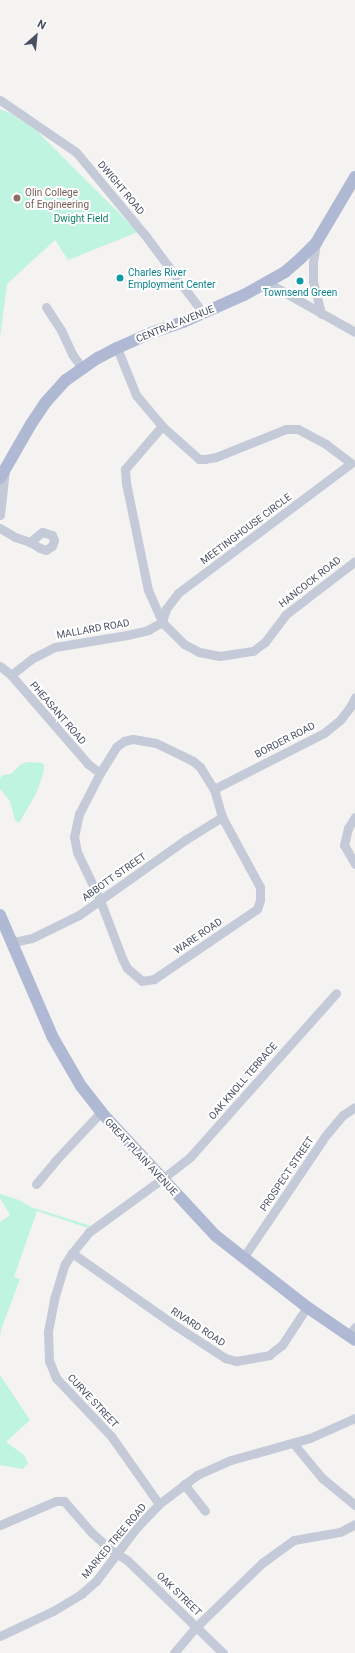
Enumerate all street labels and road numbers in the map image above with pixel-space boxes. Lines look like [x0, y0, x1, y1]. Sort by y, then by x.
street label: DWIGHT ROAD [95, 159, 147, 217]
street label: CENTRAL AVENUE [134, 303, 216, 345]
street label: MEETINGHOUSE CIRCLE [198, 491, 294, 567]
street label: HANCOCK ROAD [277, 554, 343, 610]
street label: MALLARD ROAD [56, 617, 130, 641]
street label: PHEASANT ROAD [27, 679, 89, 747]
street label: BORDER ROAD [253, 720, 317, 760]
street label: ABBOTT STREET [80, 850, 148, 904]
street label: WARE ROAD [172, 915, 224, 957]
street label: OAK KNOLL TERRACE [206, 1040, 280, 1122]
street label: GREAT PLAIN AVENUE [102, 1116, 180, 1198]
street label: PROSPECT STREET [258, 1134, 316, 1214]
street label: RIVARD ROAD [168, 1305, 228, 1349]
street label: CURVE STREET [65, 1372, 121, 1430]
street label: MARKED TREE ROAD [79, 1501, 149, 1581]
street label: OAK STREET [154, 1570, 204, 1618]

